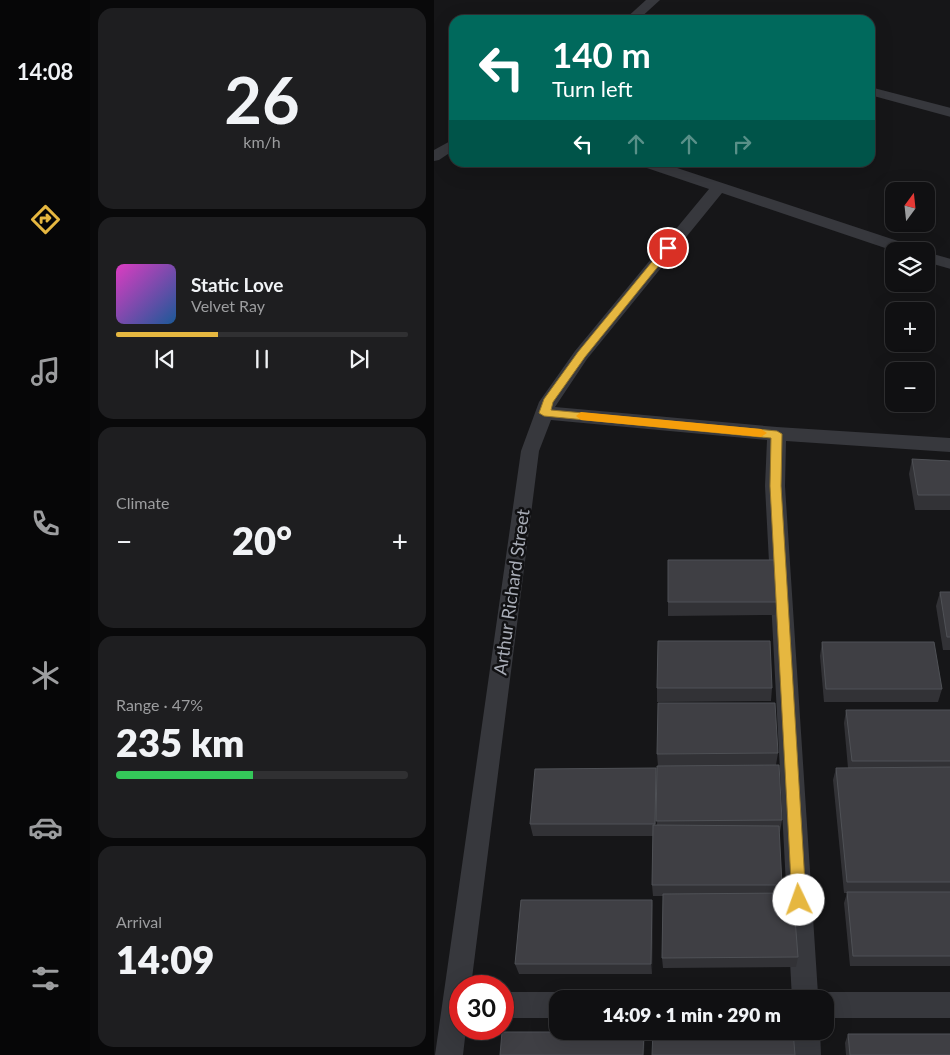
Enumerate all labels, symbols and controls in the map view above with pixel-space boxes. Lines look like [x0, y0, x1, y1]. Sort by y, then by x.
text: 140 m [552, 33, 651, 75]
icon: left [469, 35, 534, 100]
text: 14:08 [17, 58, 73, 85]
text: 26 [224, 60, 300, 138]
text: Turn left [552, 75, 633, 102]
icon: left [569, 130, 597, 158]
icon: ahead [622, 130, 650, 158]
icon: ahead [675, 130, 703, 158]
icon: right [728, 130, 756, 158]
text: km/h [243, 132, 281, 151]
north arrow [885, 182, 935, 232]
map controls [885, 182, 935, 412]
icon: directions [28, 202, 63, 237]
pin [647, 227, 689, 269]
icon: arrive [654, 234, 682, 262]
button: layers [885, 242, 935, 292]
text: Static Love [191, 273, 283, 296]
text: Velvet Ray [191, 296, 265, 315]
button: + [885, 302, 935, 352]
icon: previous [151, 345, 179, 373]
icon: pause [248, 345, 276, 373]
icon: next [345, 345, 373, 373]
icon: music [28, 354, 63, 389]
button: − [885, 362, 935, 412]
text: Climate [116, 493, 169, 512]
icon: phone [28, 506, 63, 541]
street label: Arthur Richard Street [488, 507, 534, 676]
text: 20° [232, 517, 292, 563]
text: − [116, 524, 132, 558]
text: + [392, 524, 408, 558]
icon: climate [28, 658, 63, 693]
text: Range · 47% [116, 695, 203, 714]
text: 235 km [116, 719, 244, 765]
icon: car [28, 810, 63, 845]
position arrow [772, 873, 824, 925]
text: Arrival [116, 912, 162, 931]
text: 14:09 [116, 936, 214, 982]
icon: filters [28, 961, 63, 996]
speed limit sign: 30 [449, 975, 514, 1040]
text: 14:09 · 1 min · 290 m [602, 1003, 781, 1026]

